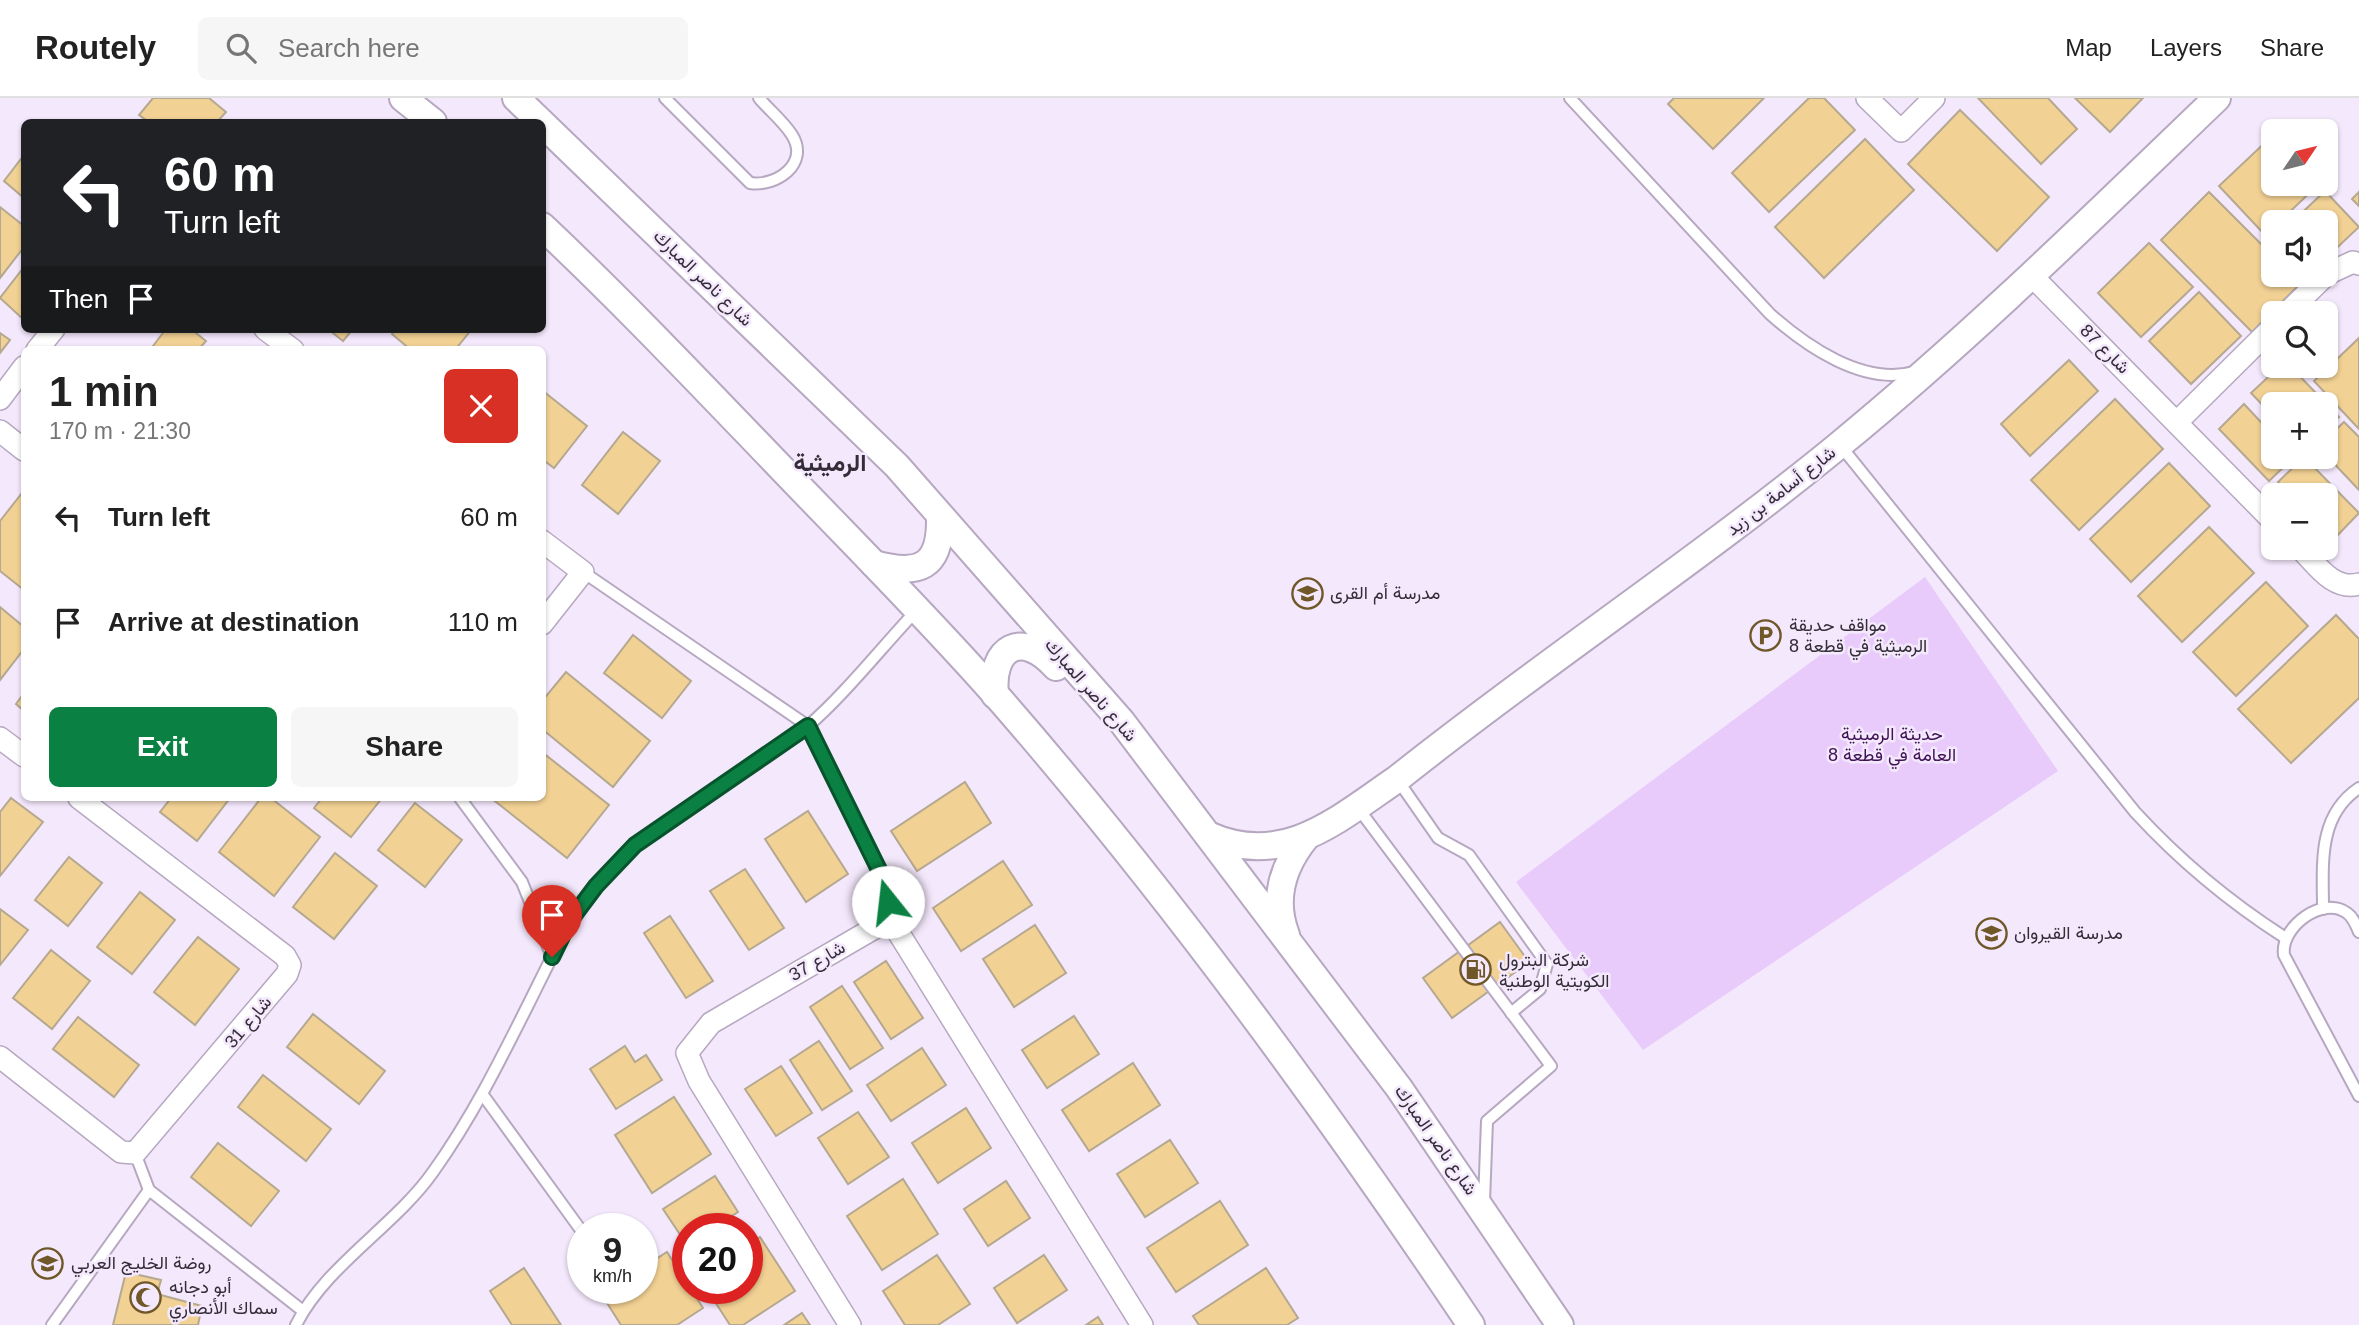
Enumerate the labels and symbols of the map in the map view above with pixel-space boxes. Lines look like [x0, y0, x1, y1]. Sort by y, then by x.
north arrow [2261, 119, 2338, 196]
street label: شارع ناصر المبارك [648, 226, 757, 332]
street label: شارع 87 [2075, 320, 2134, 379]
street label: شارع أسامة بن زيد [1722, 442, 1841, 541]
district label: الرميثية [794, 449, 866, 478]
school or university icon: مدرسة أم القرى [1290, 576, 1324, 610]
place label: مدرسة أم القرى [1330, 583, 1440, 605]
place label: مواقف حديقة الرميثية في قطعة 8 [1789, 615, 1927, 661]
parking icon: مواقف حديقة الرميثية في قطعة 8 [1749, 618, 1783, 652]
street label: شارع ناصر المبارك [1039, 635, 1141, 747]
park label: حديثة الرميثية العامة في قطعة 8 [1828, 724, 1956, 770]
position arrow [851, 865, 925, 939]
pin [522, 885, 582, 957]
school or university icon: مدرسة القيروان [1974, 916, 2008, 950]
place label: مدرسة القيروان [2014, 923, 2123, 944]
street label: شارع 37 [785, 937, 850, 987]
place label: شركة البترول الكويتية الوطنية [1499, 950, 1610, 992]
fuel station icon: شركة البترول الكويتية الوطنية [1459, 953, 1493, 987]
street label: شارع 31 [221, 992, 277, 1053]
street label: شارع ناصر المبارك [1389, 1081, 1481, 1200]
speed limit sign: 20 [672, 1213, 763, 1304]
school or university icon: روضة الخليج العربي [31, 1246, 65, 1280]
place label: روضة الخليج العربي [71, 1253, 211, 1278]
place label: أبو دجانه سماك الأنصاري [169, 1277, 278, 1323]
mosque icon: أبو دجانه سماك الأنصاري [129, 1280, 163, 1314]

